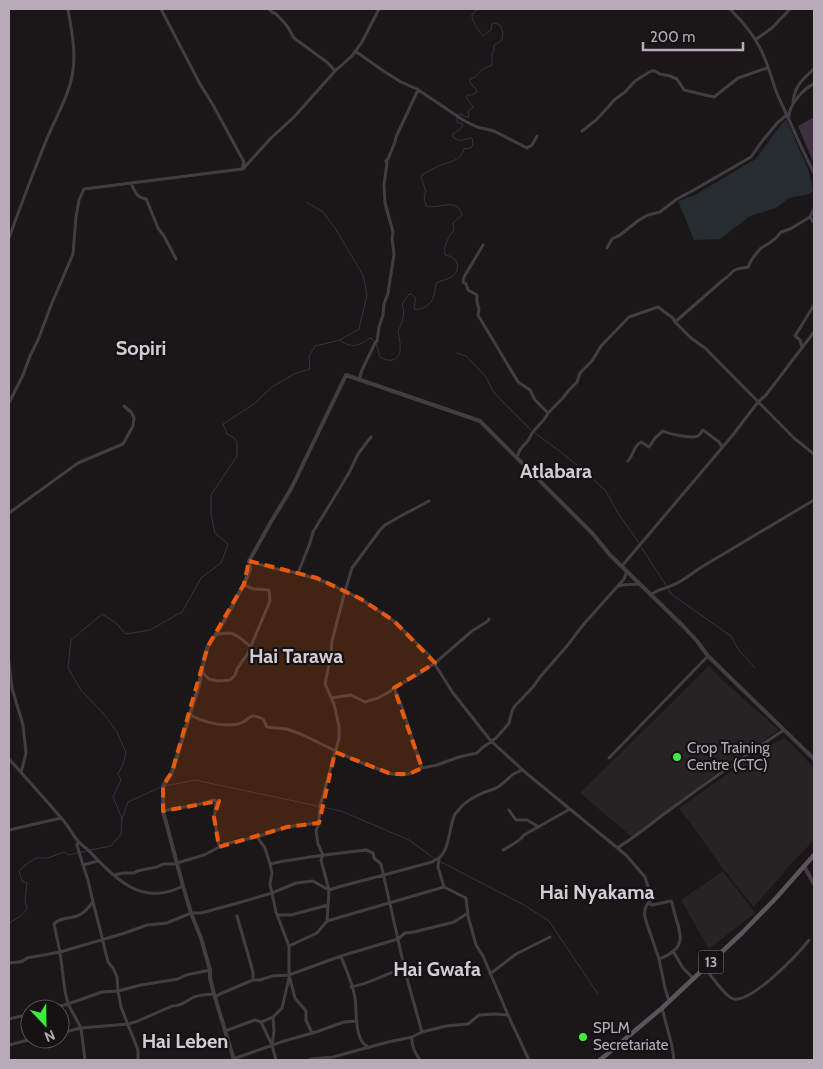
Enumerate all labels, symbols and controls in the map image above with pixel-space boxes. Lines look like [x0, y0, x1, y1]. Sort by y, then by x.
scale bar [643, 20, 743, 52]
text: 200 m [650, 28, 695, 46]
district label: Sopiri [116, 336, 166, 360]
district label: Atlabara [520, 459, 592, 483]
district label: Hai Tarawa [249, 644, 343, 668]
place label: Crop Training Centre (CTC) [687, 739, 770, 774]
marker: Crop Training Centre (CTC) [671, 751, 683, 763]
district label: Hai Nyakama [539, 880, 655, 904]
road number: 13 [698, 950, 724, 974]
district label: Hai Gwafa [393, 957, 481, 981]
north arrow [20, 999, 70, 1049]
place label: SPLM Secretariate [593, 1019, 669, 1054]
text: N [42, 1026, 58, 1046]
district label: Hai Leben [142, 1029, 228, 1053]
marker: SPLM Secretariate [577, 1031, 589, 1043]

